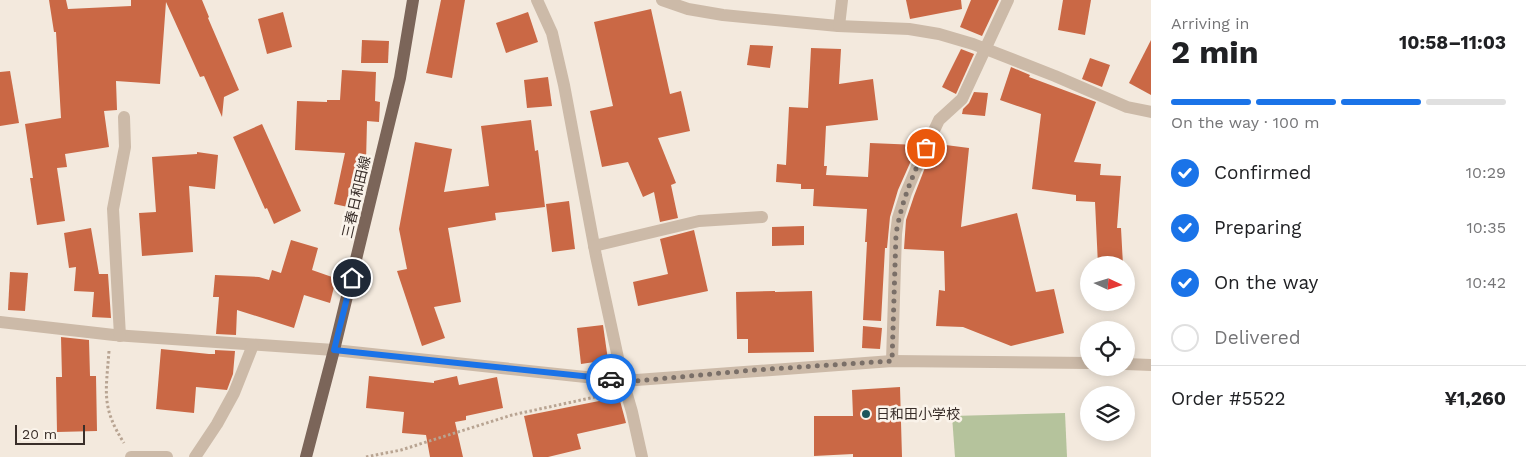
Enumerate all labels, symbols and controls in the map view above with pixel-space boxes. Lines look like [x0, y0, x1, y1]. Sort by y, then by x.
text: Arriving in [1171, 14, 1249, 33]
text: 10:58–11:03 [1399, 31, 1506, 54]
text: 2 min [1171, 33, 1259, 71]
text: On the way · 100 m [1171, 113, 1320, 132]
pin [905, 127, 947, 169]
icon: bag [912, 134, 940, 162]
street label: 三春日和田線 [339, 154, 373, 240]
icon: check [1171, 159, 1199, 187]
text: Confirmed [1214, 161, 1311, 184]
text: 10:29 [1466, 163, 1506, 182]
icon: check [1171, 214, 1199, 242]
text: Preparing [1214, 216, 1301, 239]
text: 10:35 [1466, 218, 1506, 237]
north arrow [1080, 256, 1135, 311]
map controls [1080, 256, 1135, 441]
pin [331, 257, 373, 299]
icon: home [338, 264, 366, 292]
icon: check [1171, 269, 1199, 297]
text: On the way [1214, 271, 1318, 294]
text: 10:42 [1466, 273, 1506, 292]
button: locate [1080, 321, 1135, 376]
text: Delivered [1214, 326, 1301, 349]
courier [586, 354, 636, 404]
icon: car [597, 365, 625, 393]
button: layers [1080, 386, 1135, 441]
text: Order #5522 [1171, 387, 1286, 410]
text: ¥1,260 [1444, 387, 1506, 410]
place label: 日和田小学校 [876, 406, 960, 422]
marker: 日和田小学校 [860, 408, 872, 420]
scale bar [15, 422, 85, 445]
text: 20 m [22, 426, 57, 442]

